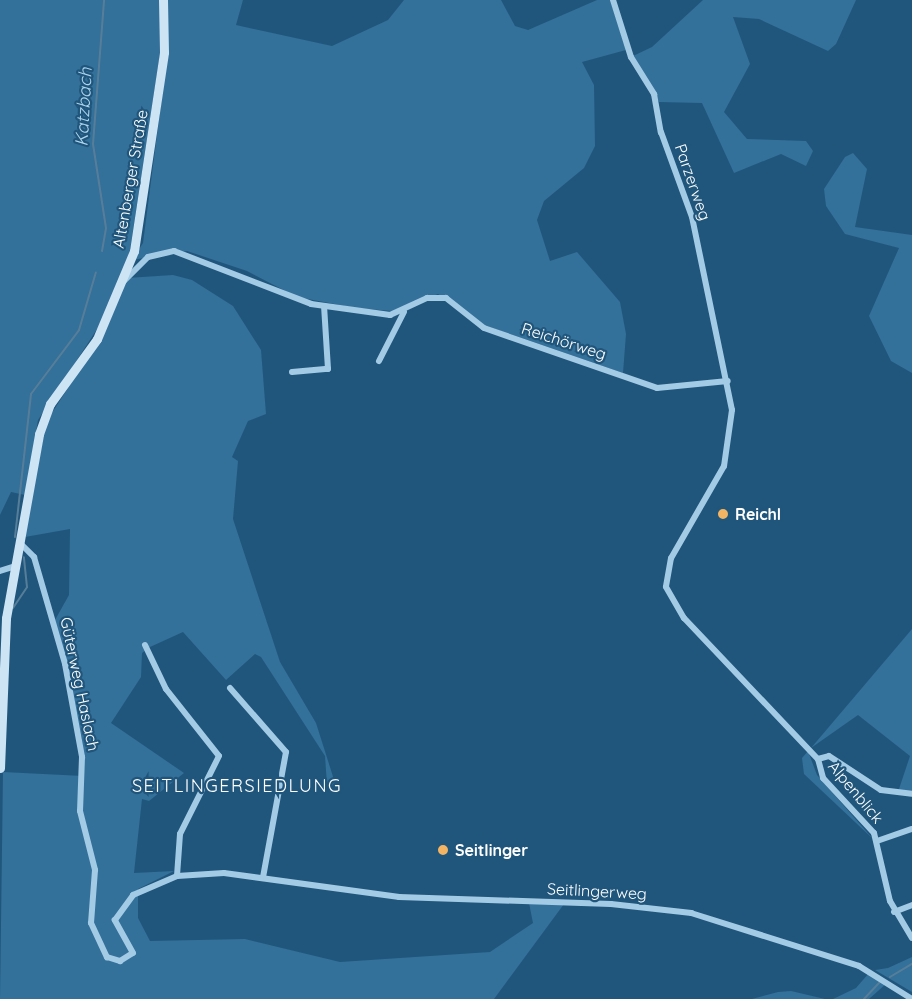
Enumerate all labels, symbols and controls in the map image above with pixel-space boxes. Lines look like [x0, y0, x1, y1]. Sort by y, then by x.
water label: Katzbach [71, 67, 97, 147]
street label: Altenberger Straße [108, 108, 152, 250]
street label: Parzerweg [671, 141, 715, 223]
street label: Reichörweg [519, 318, 609, 364]
place label: Reichl [735, 504, 781, 524]
marker: Reichl [716, 507, 730, 521]
street label: Güterweg Haslach [56, 615, 104, 753]
street label: Alpenblick [824, 757, 888, 827]
district label: SEITLINGERSIEDLUNG [132, 775, 342, 797]
place label: Seitlinger [455, 840, 528, 860]
marker: Seitlinger [436, 843, 450, 857]
street label: Seitlingerweg [547, 879, 647, 903]

